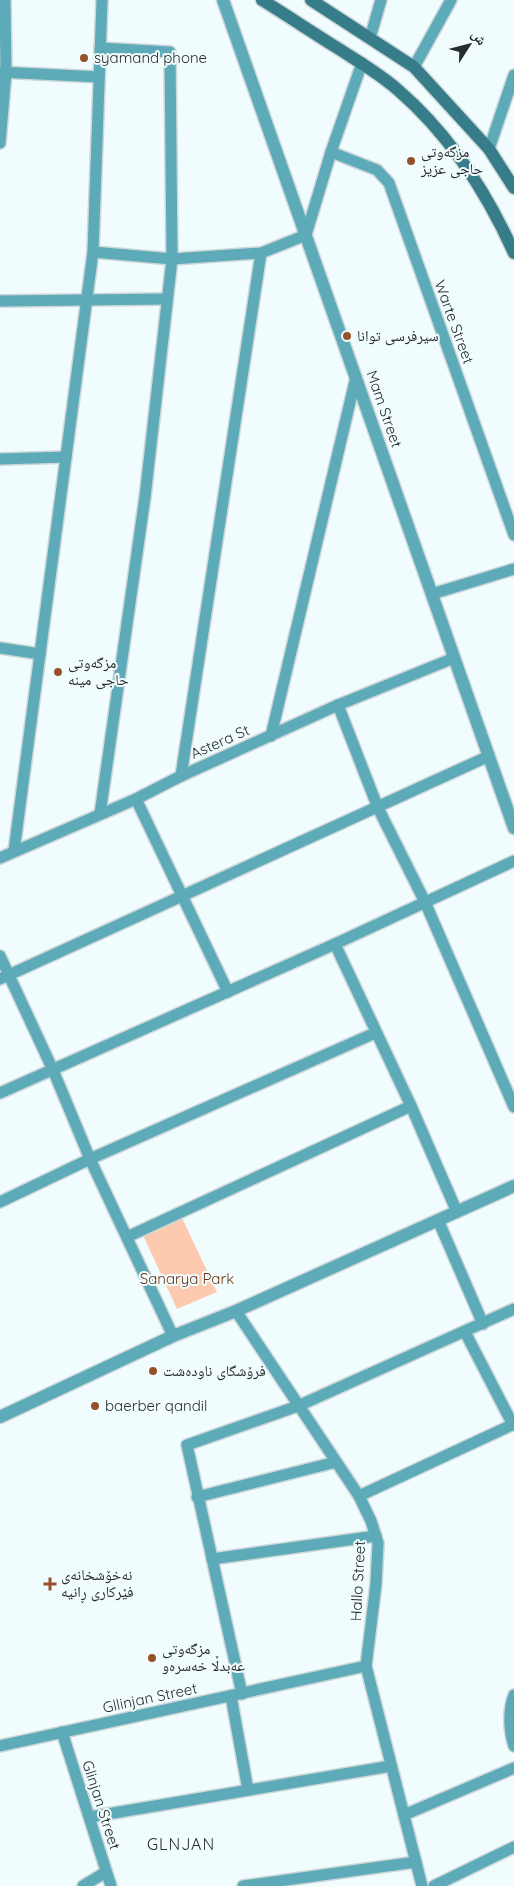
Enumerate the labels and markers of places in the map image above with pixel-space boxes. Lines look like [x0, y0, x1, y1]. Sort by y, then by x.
place label: syamand phone [94, 48, 207, 67]
marker: syamand phone [78, 52, 90, 64]
place label: مزگەوتی حاجی عزیز [420, 142, 484, 179]
marker: مزگەوتی حاجی عزیز [405, 155, 417, 167]
place label: سيرفرسى توانا [357, 326, 439, 346]
marker: سيرفرسى توانا [341, 330, 353, 342]
place label: مزگەوتی حاجی مینە [68, 653, 129, 690]
marker: مزگەوتی حاجی مینە [52, 666, 64, 678]
place label: فرۆشگای ناوده‌شت [163, 1361, 266, 1381]
marker: فرۆشگای ناوده‌شت [147, 1365, 159, 1377]
place label: baerber qandil [105, 1396, 207, 1415]
marker: baerber qandil [89, 1400, 101, 1412]
place label: نەخۆشخانەی فێرکاری ڕانیە [61, 1565, 134, 1604]
marker: نەخۆشخانەی فێرکاری ڕانیە [43, 1577, 57, 1591]
place label: مزگەوتی عەبدڵا خەسرەو [162, 1639, 245, 1675]
marker: مزگەوتی عەبدڵا خەسرەو [146, 1652, 158, 1664]

